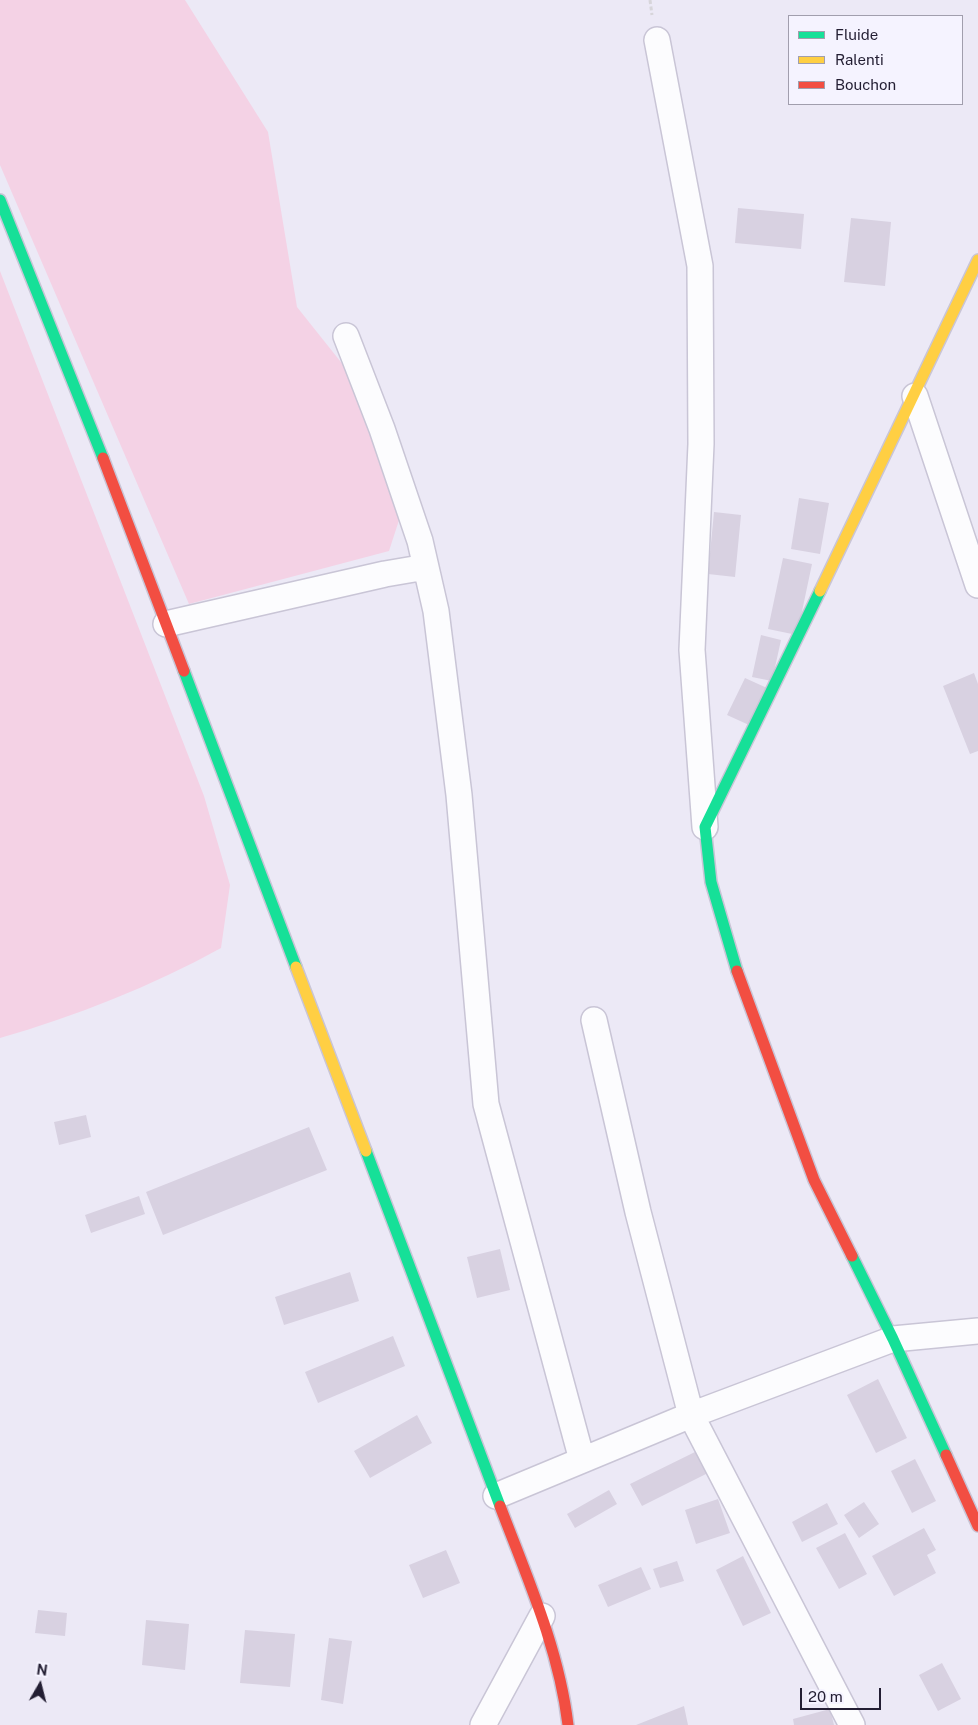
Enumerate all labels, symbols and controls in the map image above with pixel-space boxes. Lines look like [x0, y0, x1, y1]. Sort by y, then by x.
legend [788, 15, 963, 105]
text: Fluide [835, 26, 878, 43]
text: Ralenti [835, 51, 884, 68]
text: Bouchon [835, 76, 896, 93]
north arrow [15, 1660, 65, 1710]
text: N [36, 1661, 49, 1679]
scale bar [803, 1678, 884, 1710]
text: 20 m [808, 1688, 843, 1705]

